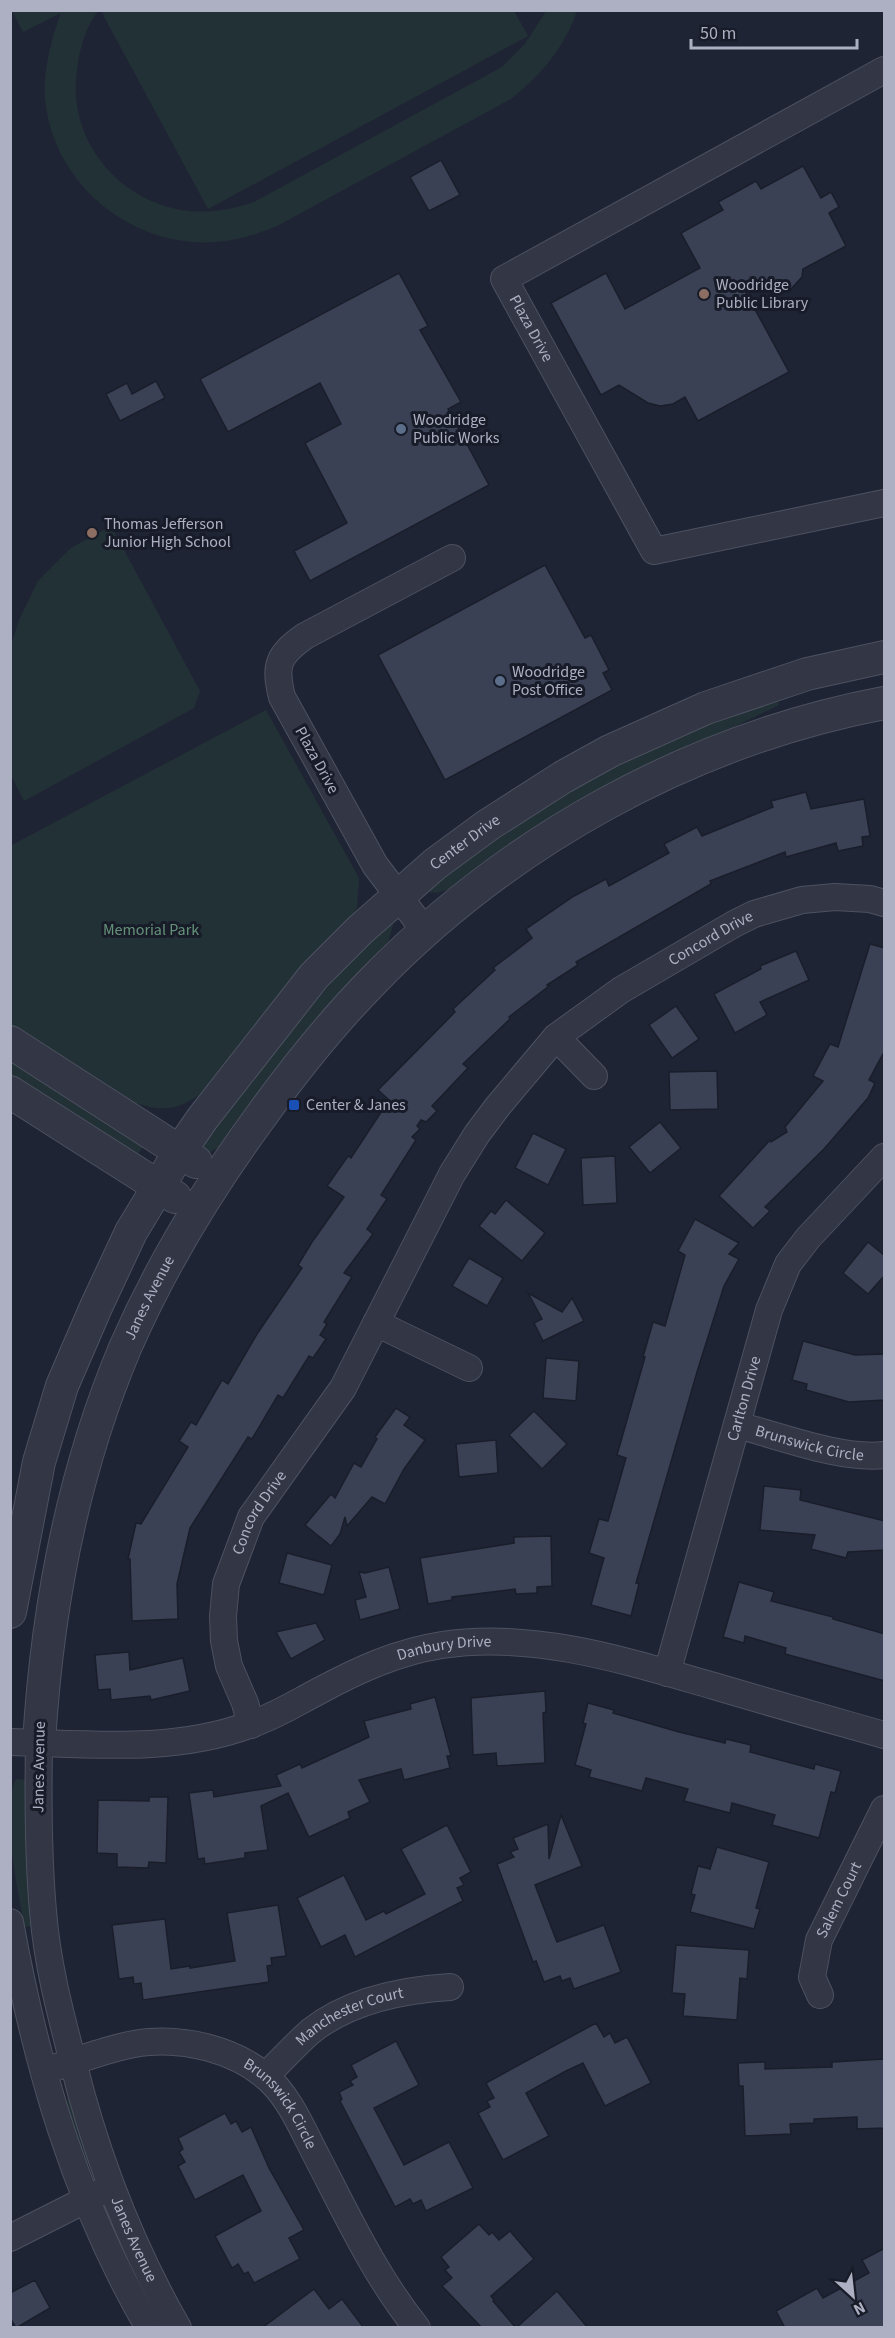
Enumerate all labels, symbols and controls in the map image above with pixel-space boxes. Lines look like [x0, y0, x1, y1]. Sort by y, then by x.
scale bar [691, 12, 858, 50]
text: 50 m [700, 21, 736, 46]
place label: Woodridge Public Library [716, 274, 809, 314]
marker: Woodridge Public Library [697, 287, 711, 301]
street label: Plaza Drive [504, 291, 559, 366]
place label: Woodridge Public Works [413, 409, 500, 449]
marker: Woodridge Public Works [394, 422, 408, 436]
place label: Thomas Jefferson Junior High School [104, 513, 231, 553]
marker: Thomas Jefferson Junior High School [85, 526, 99, 540]
place label: Woodridge Post Office [512, 661, 585, 701]
marker: Woodridge Post Office [493, 674, 507, 688]
street label: Plaza Drive [290, 722, 344, 798]
street label: Center Drive [425, 809, 504, 875]
street label: Concord Drive [664, 905, 757, 971]
park label: Memorial Park [103, 919, 199, 941]
place label: Center & Janes [306, 1094, 406, 1116]
marker: Center & Janes [287, 1098, 301, 1112]
street label: Janes Avenue [119, 1252, 180, 1343]
street label: Carlton Drive [722, 1354, 767, 1444]
street label: Brunswick Circle [753, 1420, 865, 1466]
street label: Concord Drive [227, 1466, 292, 1558]
street label: Danbury Drive [394, 1630, 492, 1666]
street label: Janes Avenue [27, 1721, 51, 1813]
street label: Salem Court [811, 1858, 867, 1942]
street label: Manchester Court [291, 1982, 406, 2051]
street label: Brunswick Circle [239, 2053, 322, 2153]
street label: Janes Avenue [105, 2193, 163, 2286]
north arrow [823, 2266, 883, 2326]
text: N [850, 2296, 869, 2321]

